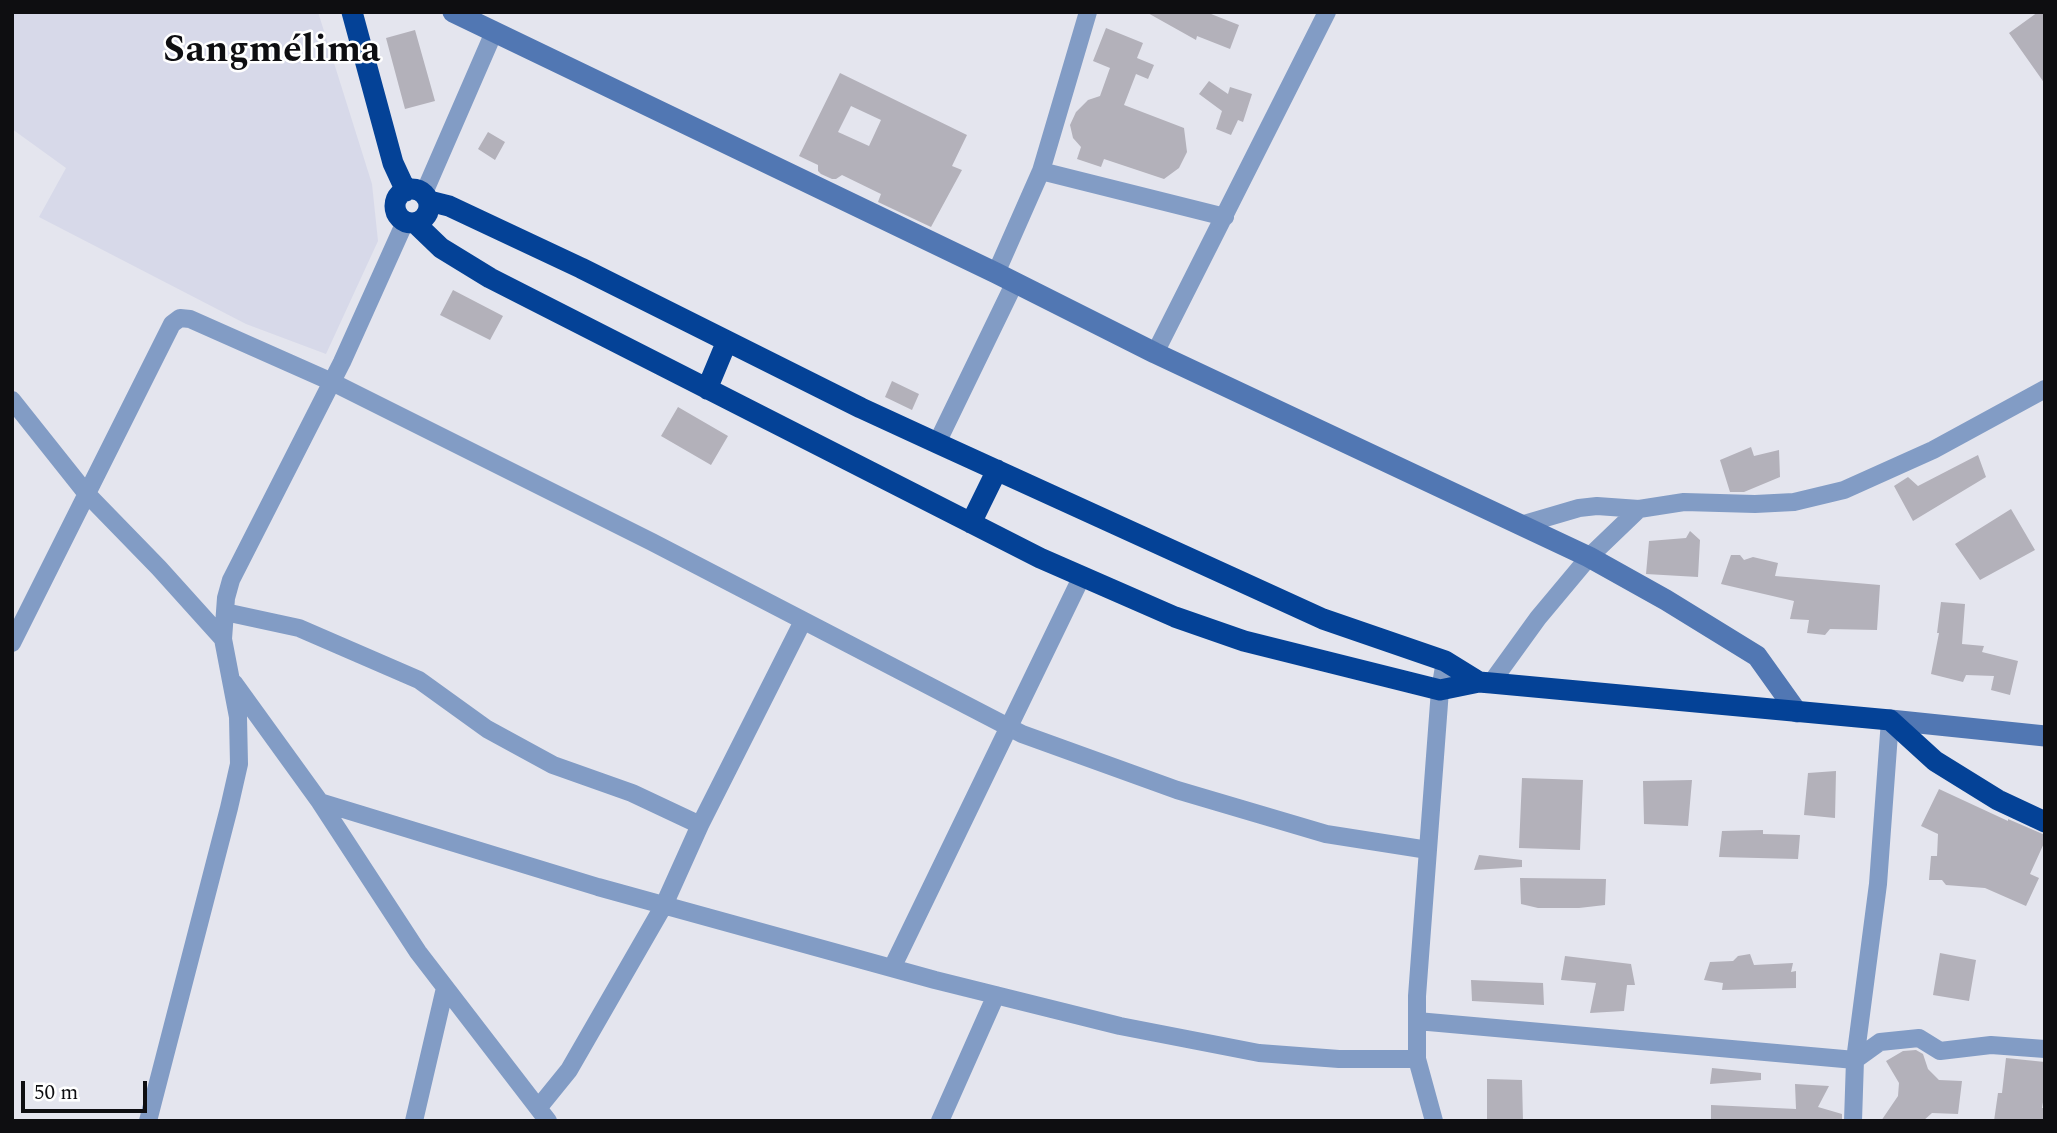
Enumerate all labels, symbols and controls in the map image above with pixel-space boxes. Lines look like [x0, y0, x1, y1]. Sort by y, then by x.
district label: Sangmélima [163, 31, 381, 77]
scale bar [24, 1066, 150, 1110]
text: 50 m [34, 1077, 78, 1109]

